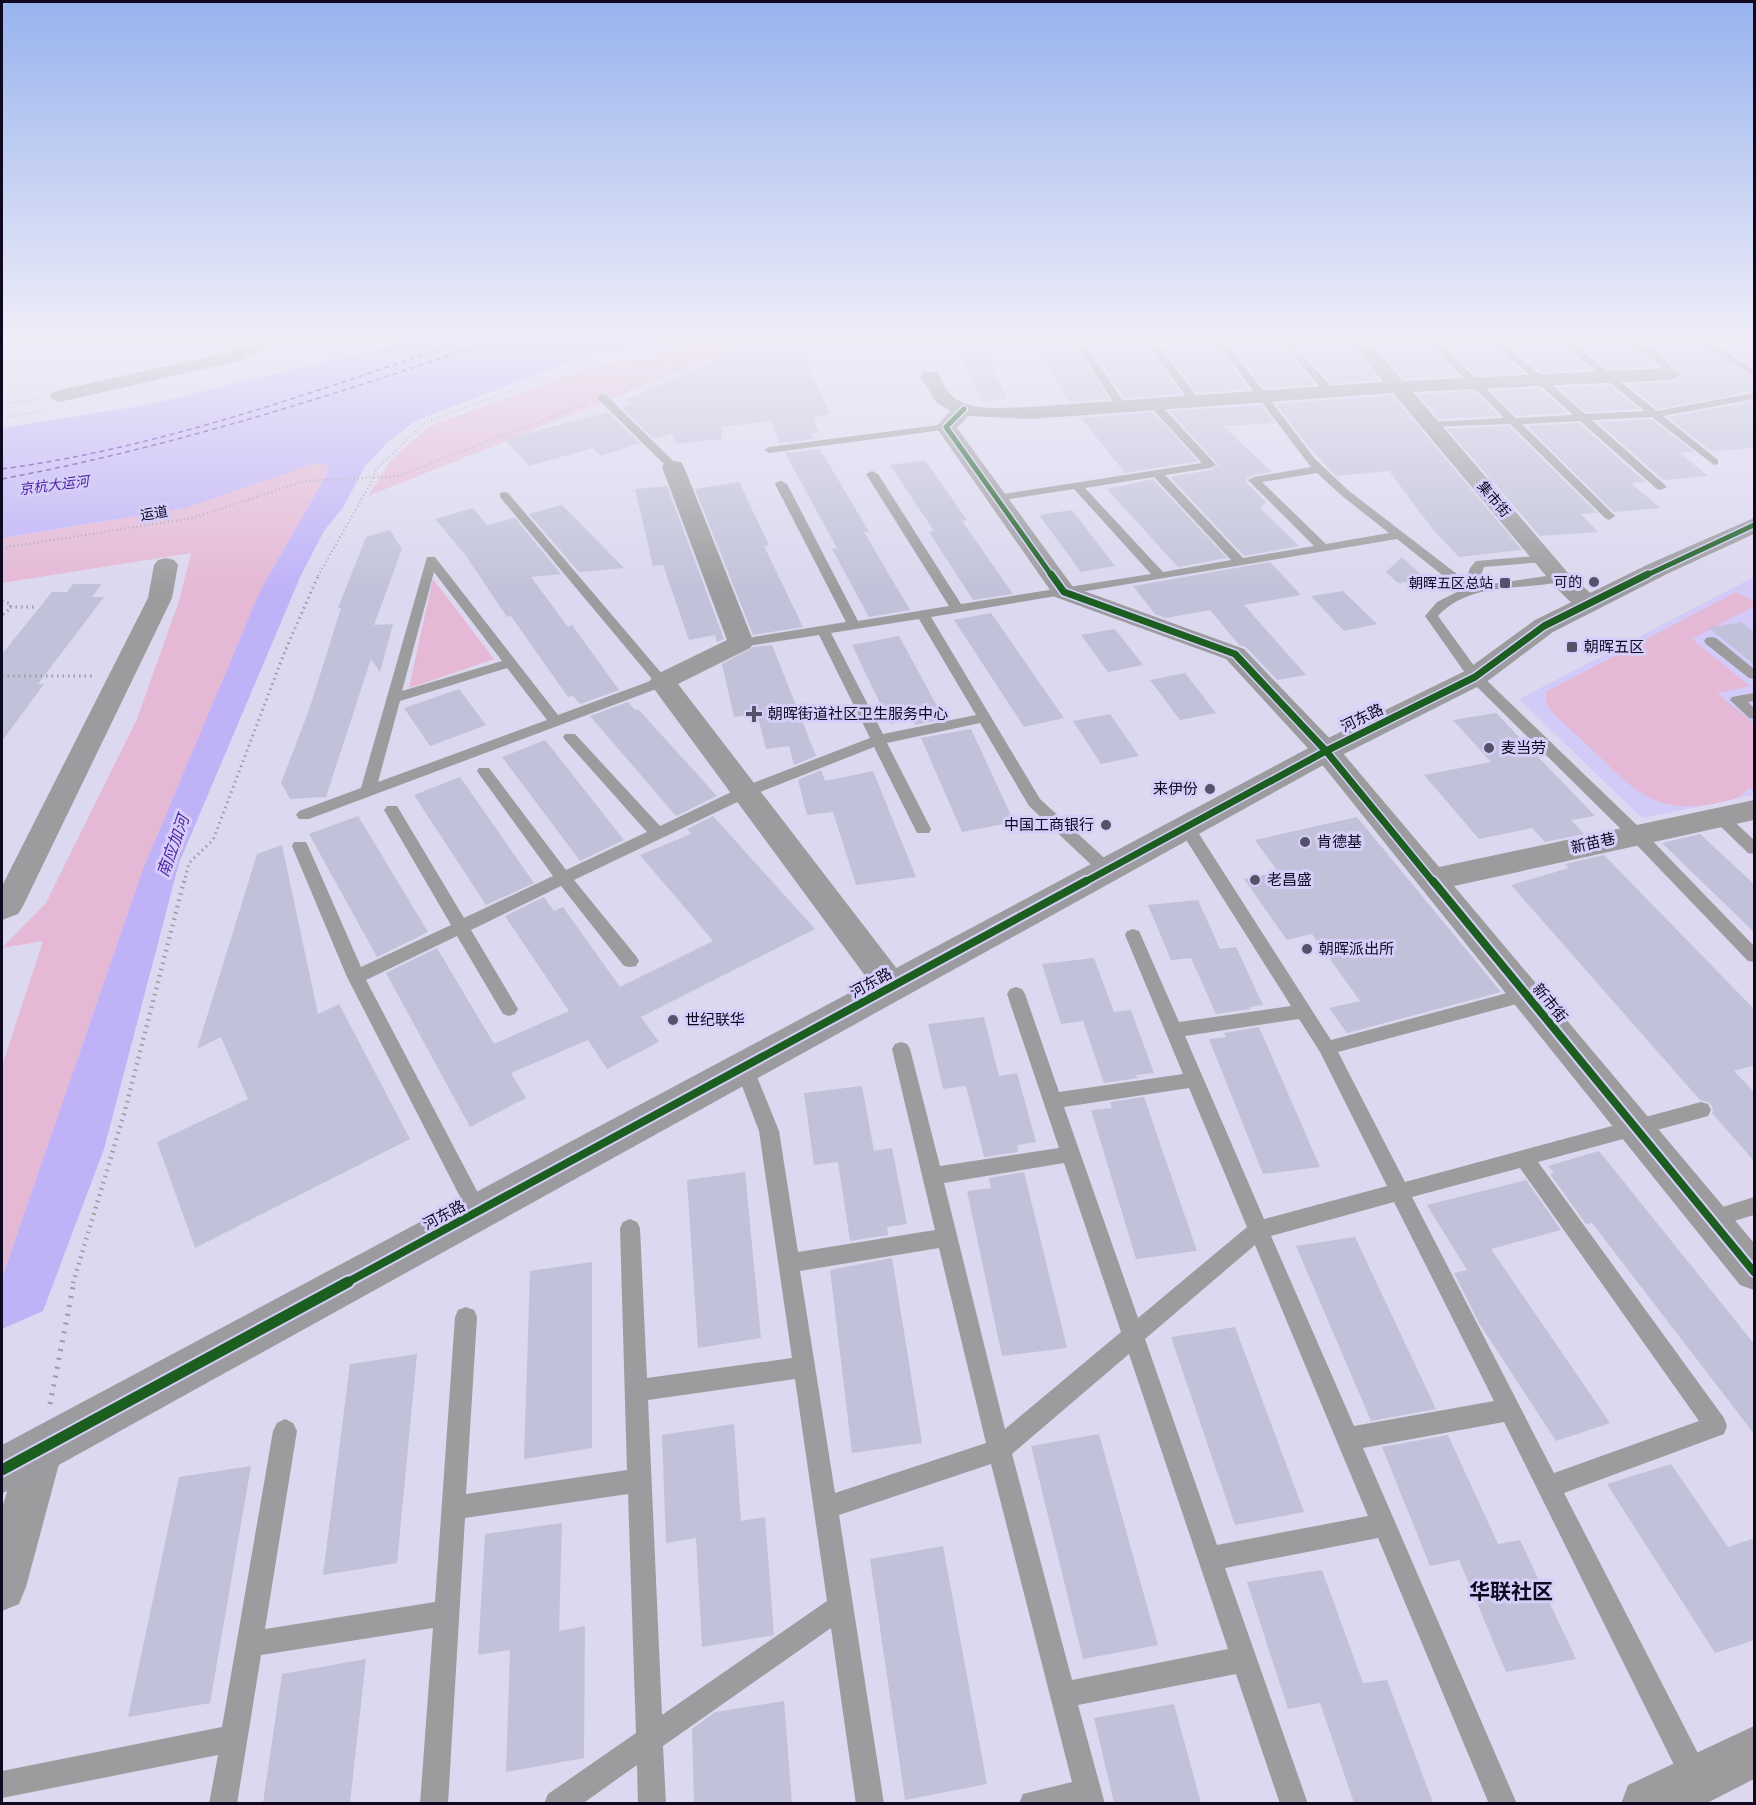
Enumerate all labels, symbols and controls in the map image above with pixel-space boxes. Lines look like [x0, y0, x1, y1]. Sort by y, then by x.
water label: 京杭大运河 [18, 472, 93, 497]
street label: 集市街 [1474, 478, 1514, 520]
street label: 运道 [139, 503, 169, 523]
place label: 可的 [1554, 574, 1582, 590]
place label: 朝晖五区总站 [1409, 575, 1493, 591]
marker: 可的 [1587, 575, 1601, 589]
marker: 朝晖五区总站 [1498, 576, 1512, 590]
place label: 朝晖五区 [1584, 638, 1644, 656]
marker: 朝晖五区 [1565, 640, 1579, 654]
street label: 河东路 [1338, 700, 1386, 736]
marker: 朝晖街道社区卫生服务中心 [745, 705, 763, 723]
place label: 朝晖街道社区卫生服务中心 [768, 705, 948, 723]
place label: 麦当劳 [1501, 739, 1546, 757]
marker: 麦当劳 [1482, 741, 1496, 755]
place label: 来伊份 [1153, 780, 1198, 798]
marker: 来伊份 [1203, 782, 1217, 796]
water label: 南应加河 [153, 810, 194, 879]
place label: 中国工商银行 [1004, 816, 1094, 834]
marker: 中国工商银行 [1099, 818, 1113, 832]
street label: 新苗巷 [1569, 829, 1617, 857]
place label: 肯德基 [1317, 833, 1362, 851]
marker: 肯德基 [1298, 835, 1312, 849]
place label: 老昌盛 [1267, 871, 1312, 889]
marker: 老昌盛 [1248, 873, 1262, 887]
place label: 朝晖派出所 [1319, 940, 1394, 958]
marker: 朝晖派出所 [1300, 942, 1314, 956]
street label: 河东路 [847, 964, 895, 1002]
street label: 新市街 [1529, 980, 1571, 1026]
place label: 世纪联华 [685, 1011, 745, 1029]
marker: 世纪联华 [666, 1013, 680, 1027]
street label: 河东路 [420, 1196, 468, 1234]
district label: 华联社区 [1469, 1580, 1553, 1604]

